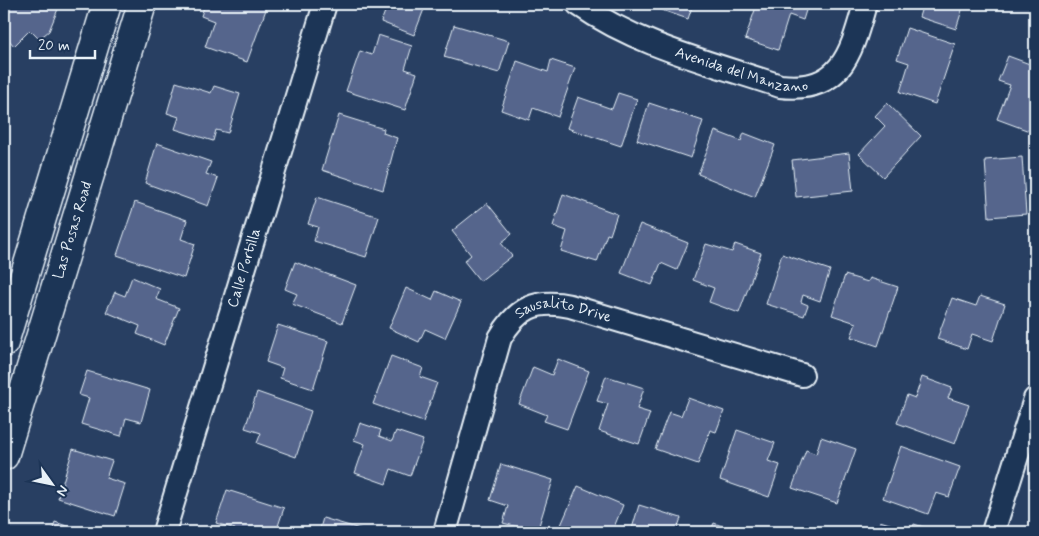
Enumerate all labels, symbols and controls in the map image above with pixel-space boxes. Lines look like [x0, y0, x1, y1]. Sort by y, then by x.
scale bar [30, 28, 95, 60]
text: 20 m [38, 36, 70, 56]
street label: Avenida del Manzano [672, 43, 809, 97]
street label: Las Posas Road [49, 179, 97, 282]
street label: Calle Portilla [223, 226, 266, 310]
street label: Sausalito Drive [511, 294, 614, 328]
north arrow [28, 458, 78, 508]
text: N [52, 482, 72, 499]

